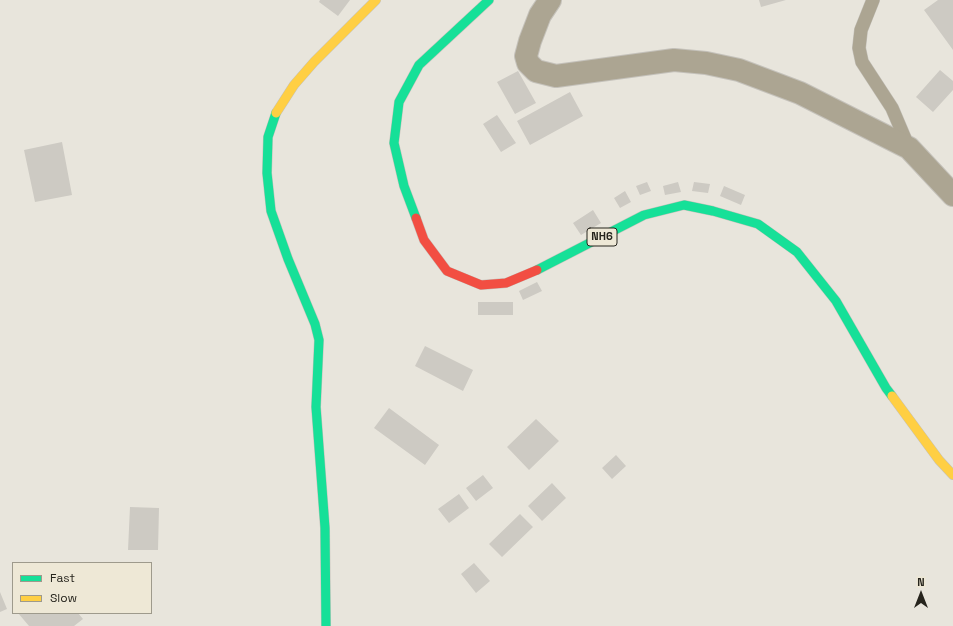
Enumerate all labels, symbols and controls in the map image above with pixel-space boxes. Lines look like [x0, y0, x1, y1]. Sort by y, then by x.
road number: NH6 [587, 228, 617, 246]
legend [12, 562, 152, 614]
text: Fast [50, 570, 75, 586]
north arrow [901, 574, 941, 614]
text: N [917, 575, 925, 589]
text: Slow [50, 590, 77, 606]

